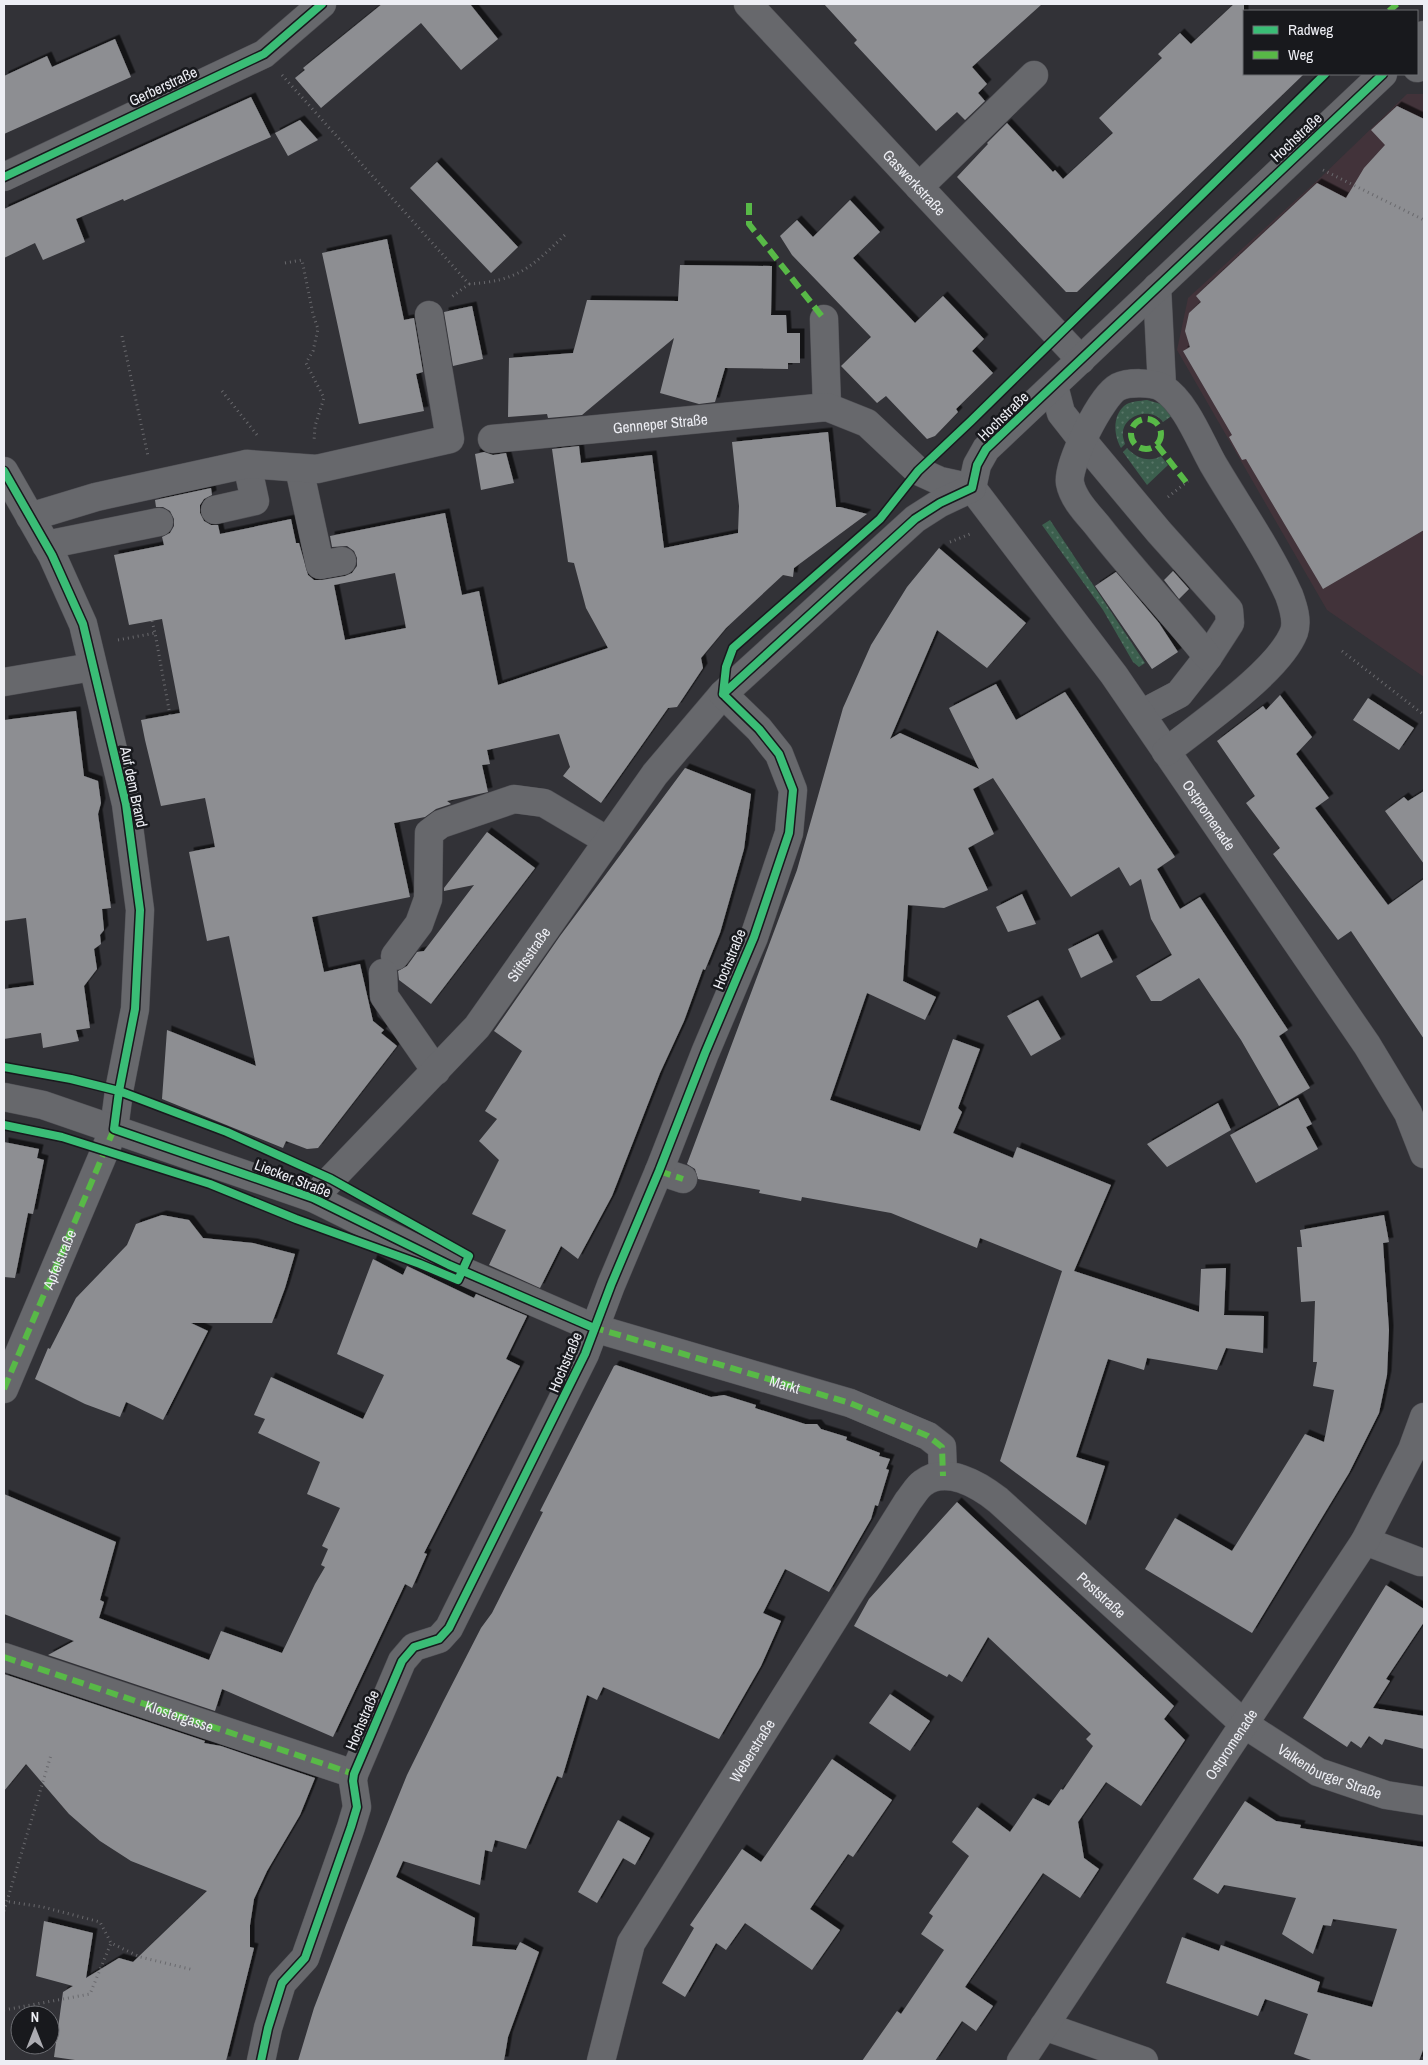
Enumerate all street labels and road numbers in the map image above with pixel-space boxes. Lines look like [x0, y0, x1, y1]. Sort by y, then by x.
street label: Gerberstraße [125, 61, 201, 111]
street label: Hochstraße [1266, 108, 1327, 166]
street label: Gaswerkstraße [879, 145, 951, 220]
street label: Hochstraße [973, 386, 1033, 446]
street label: Genneper Straße [612, 408, 709, 438]
street label: Auf dem Brand [115, 744, 153, 829]
street label: Ostpromenade [1178, 775, 1241, 854]
street label: Stiftsstraße [502, 922, 555, 986]
street label: Hochstraße [707, 925, 751, 992]
street label: Liecker Straße [252, 1154, 335, 1202]
street label: Apfelstraße [37, 1226, 81, 1293]
street label: Hochstraße [543, 1328, 587, 1395]
street label: Markt [767, 1370, 803, 1398]
street label: Poststraße [1073, 1567, 1131, 1622]
street label: Hochstraße [340, 1686, 384, 1753]
street label: Klostergasse [142, 1694, 217, 1737]
street label: Ostpromenade [1199, 1704, 1262, 1784]
street label: Weberstraße [724, 1715, 779, 1786]
street label: Valkenburger Straße [1274, 1738, 1385, 1803]

